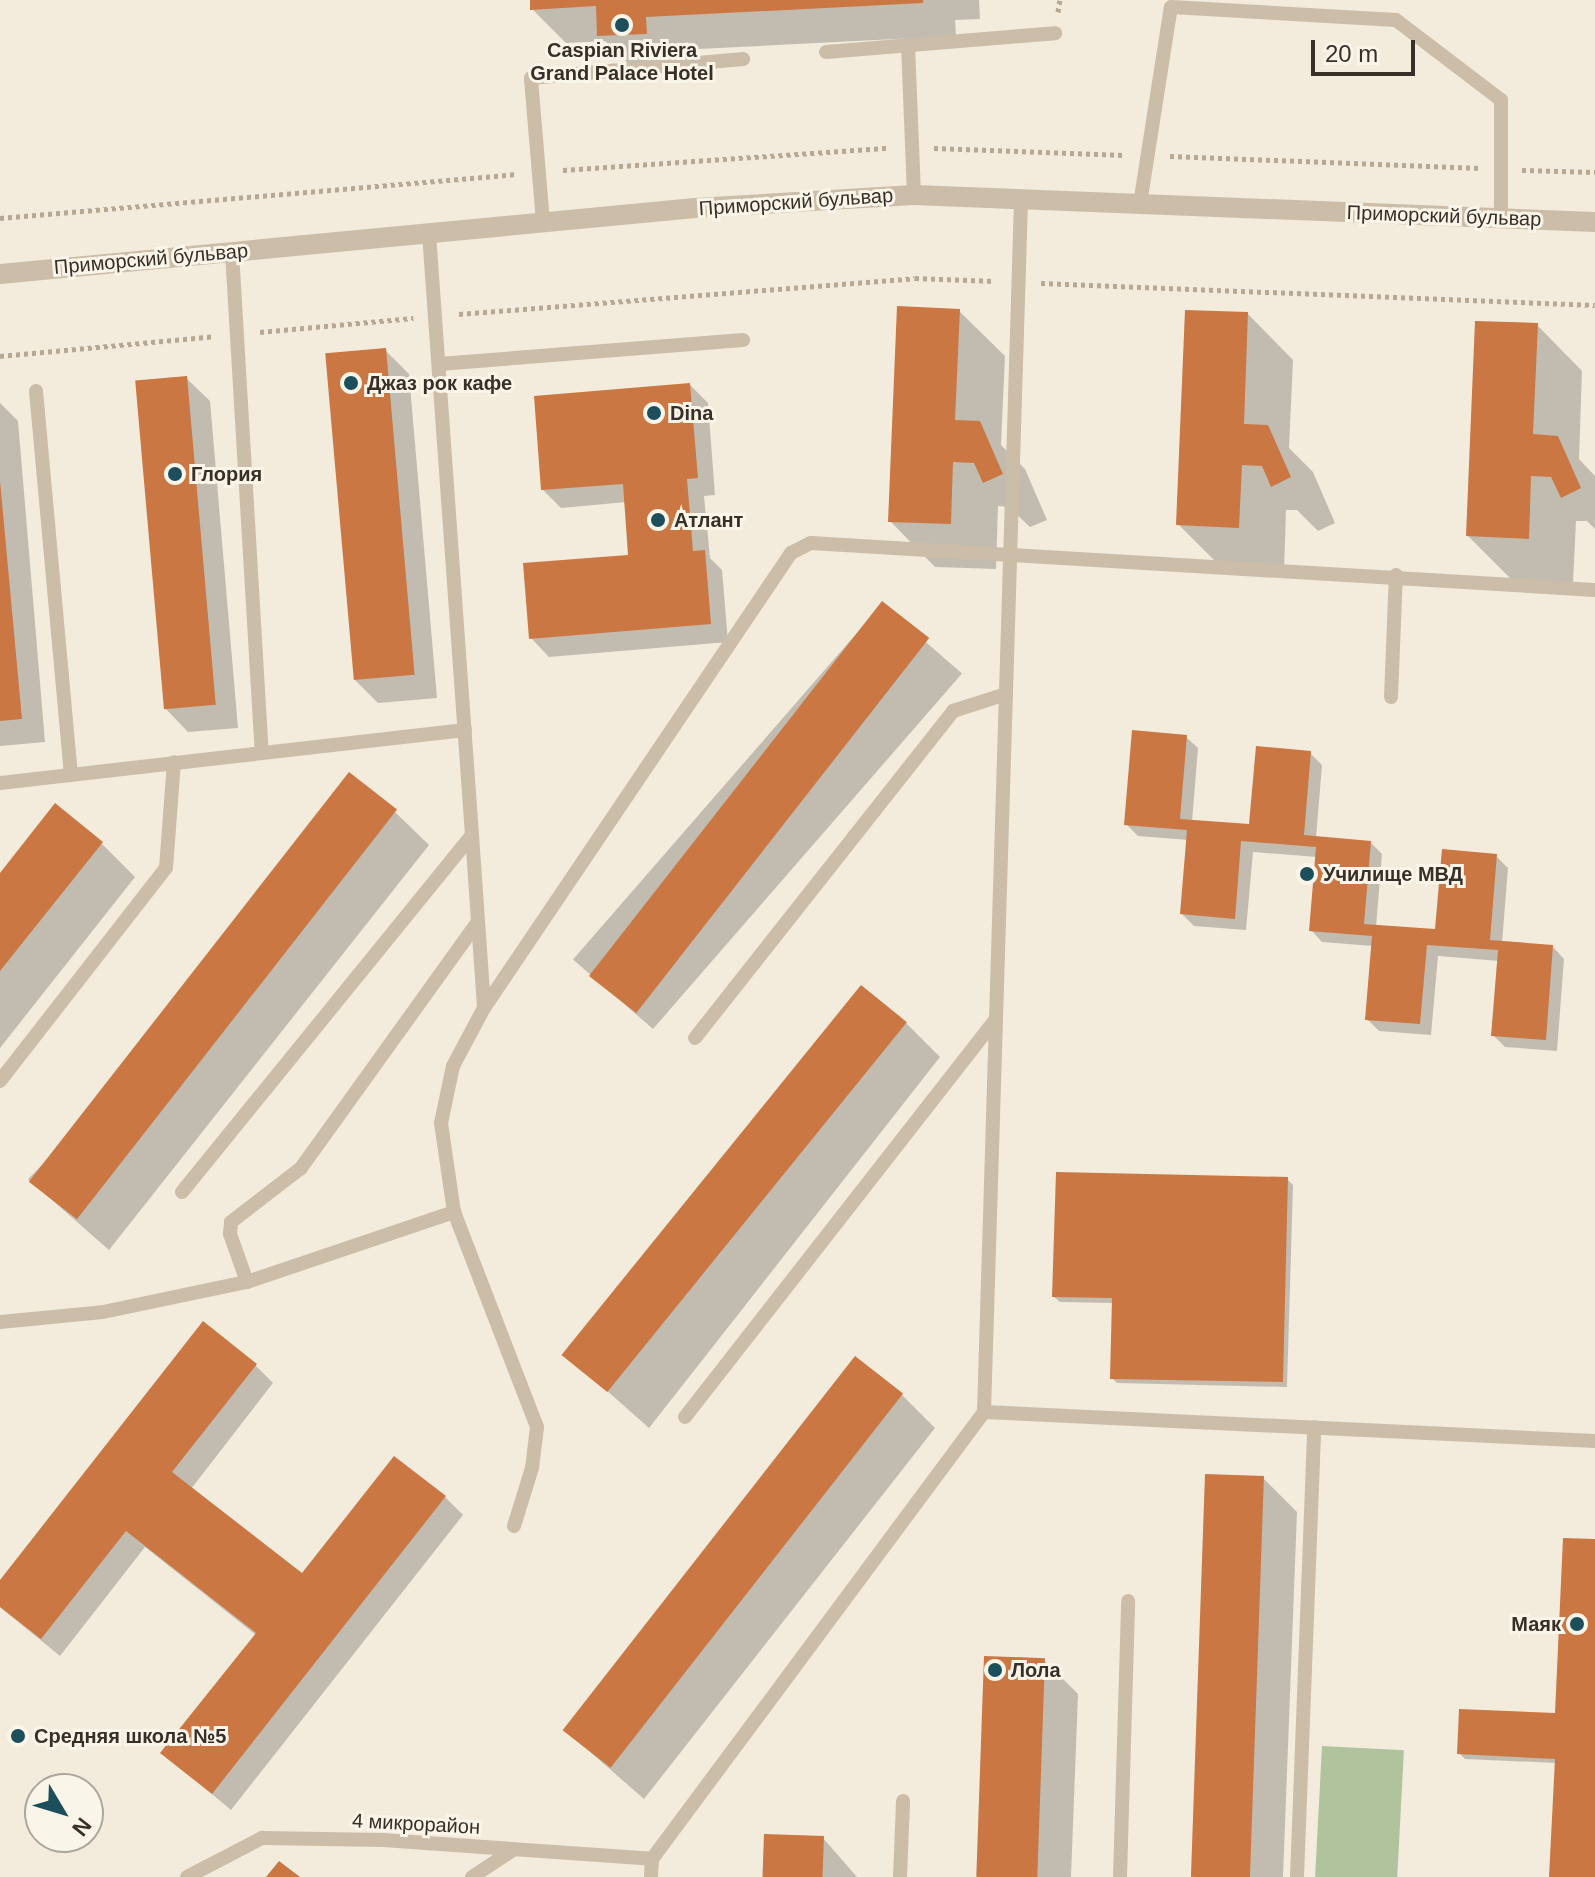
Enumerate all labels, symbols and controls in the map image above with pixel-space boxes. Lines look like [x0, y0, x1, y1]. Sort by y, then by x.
marker: Caspian Riviera Grand Palace Hotel [613, 16, 631, 34]
scale bar [1315, 24, 1419, 74]
place label: Caspian Riviera Grand Palace Hotel [530, 38, 714, 85]
text: 20 m [1325, 40, 1378, 67]
street label: Приморский бульвар [698, 183, 894, 221]
street label: Приморский бульвар [1346, 201, 1542, 231]
street label: Приморский бульвар [53, 239, 249, 279]
place label: Джаз рок кафе [367, 371, 512, 395]
marker: Джаз рок кафе [342, 374, 360, 392]
place label: Dina [670, 401, 713, 425]
marker: Dina [645, 404, 663, 422]
place label: Глория [191, 462, 262, 486]
marker: Глория [166, 465, 184, 483]
place label: Атлант [674, 508, 743, 532]
marker: Атлант [649, 511, 667, 529]
place label: Училище МВД [1323, 862, 1463, 886]
marker: Училище МВД [1298, 865, 1316, 883]
place label: Маяк [1511, 1612, 1561, 1636]
marker: Маяк [1568, 1615, 1586, 1633]
place label: Лола [1011, 1658, 1061, 1682]
marker: Лола [986, 1661, 1004, 1679]
place label: Средняя школа №5 [34, 1724, 226, 1748]
marker: Средняя школа №5 [9, 1727, 27, 1745]
north arrow [24, 1773, 104, 1853]
street label: 4 микрорайон [351, 1809, 481, 1839]
text: N [67, 1813, 96, 1841]

